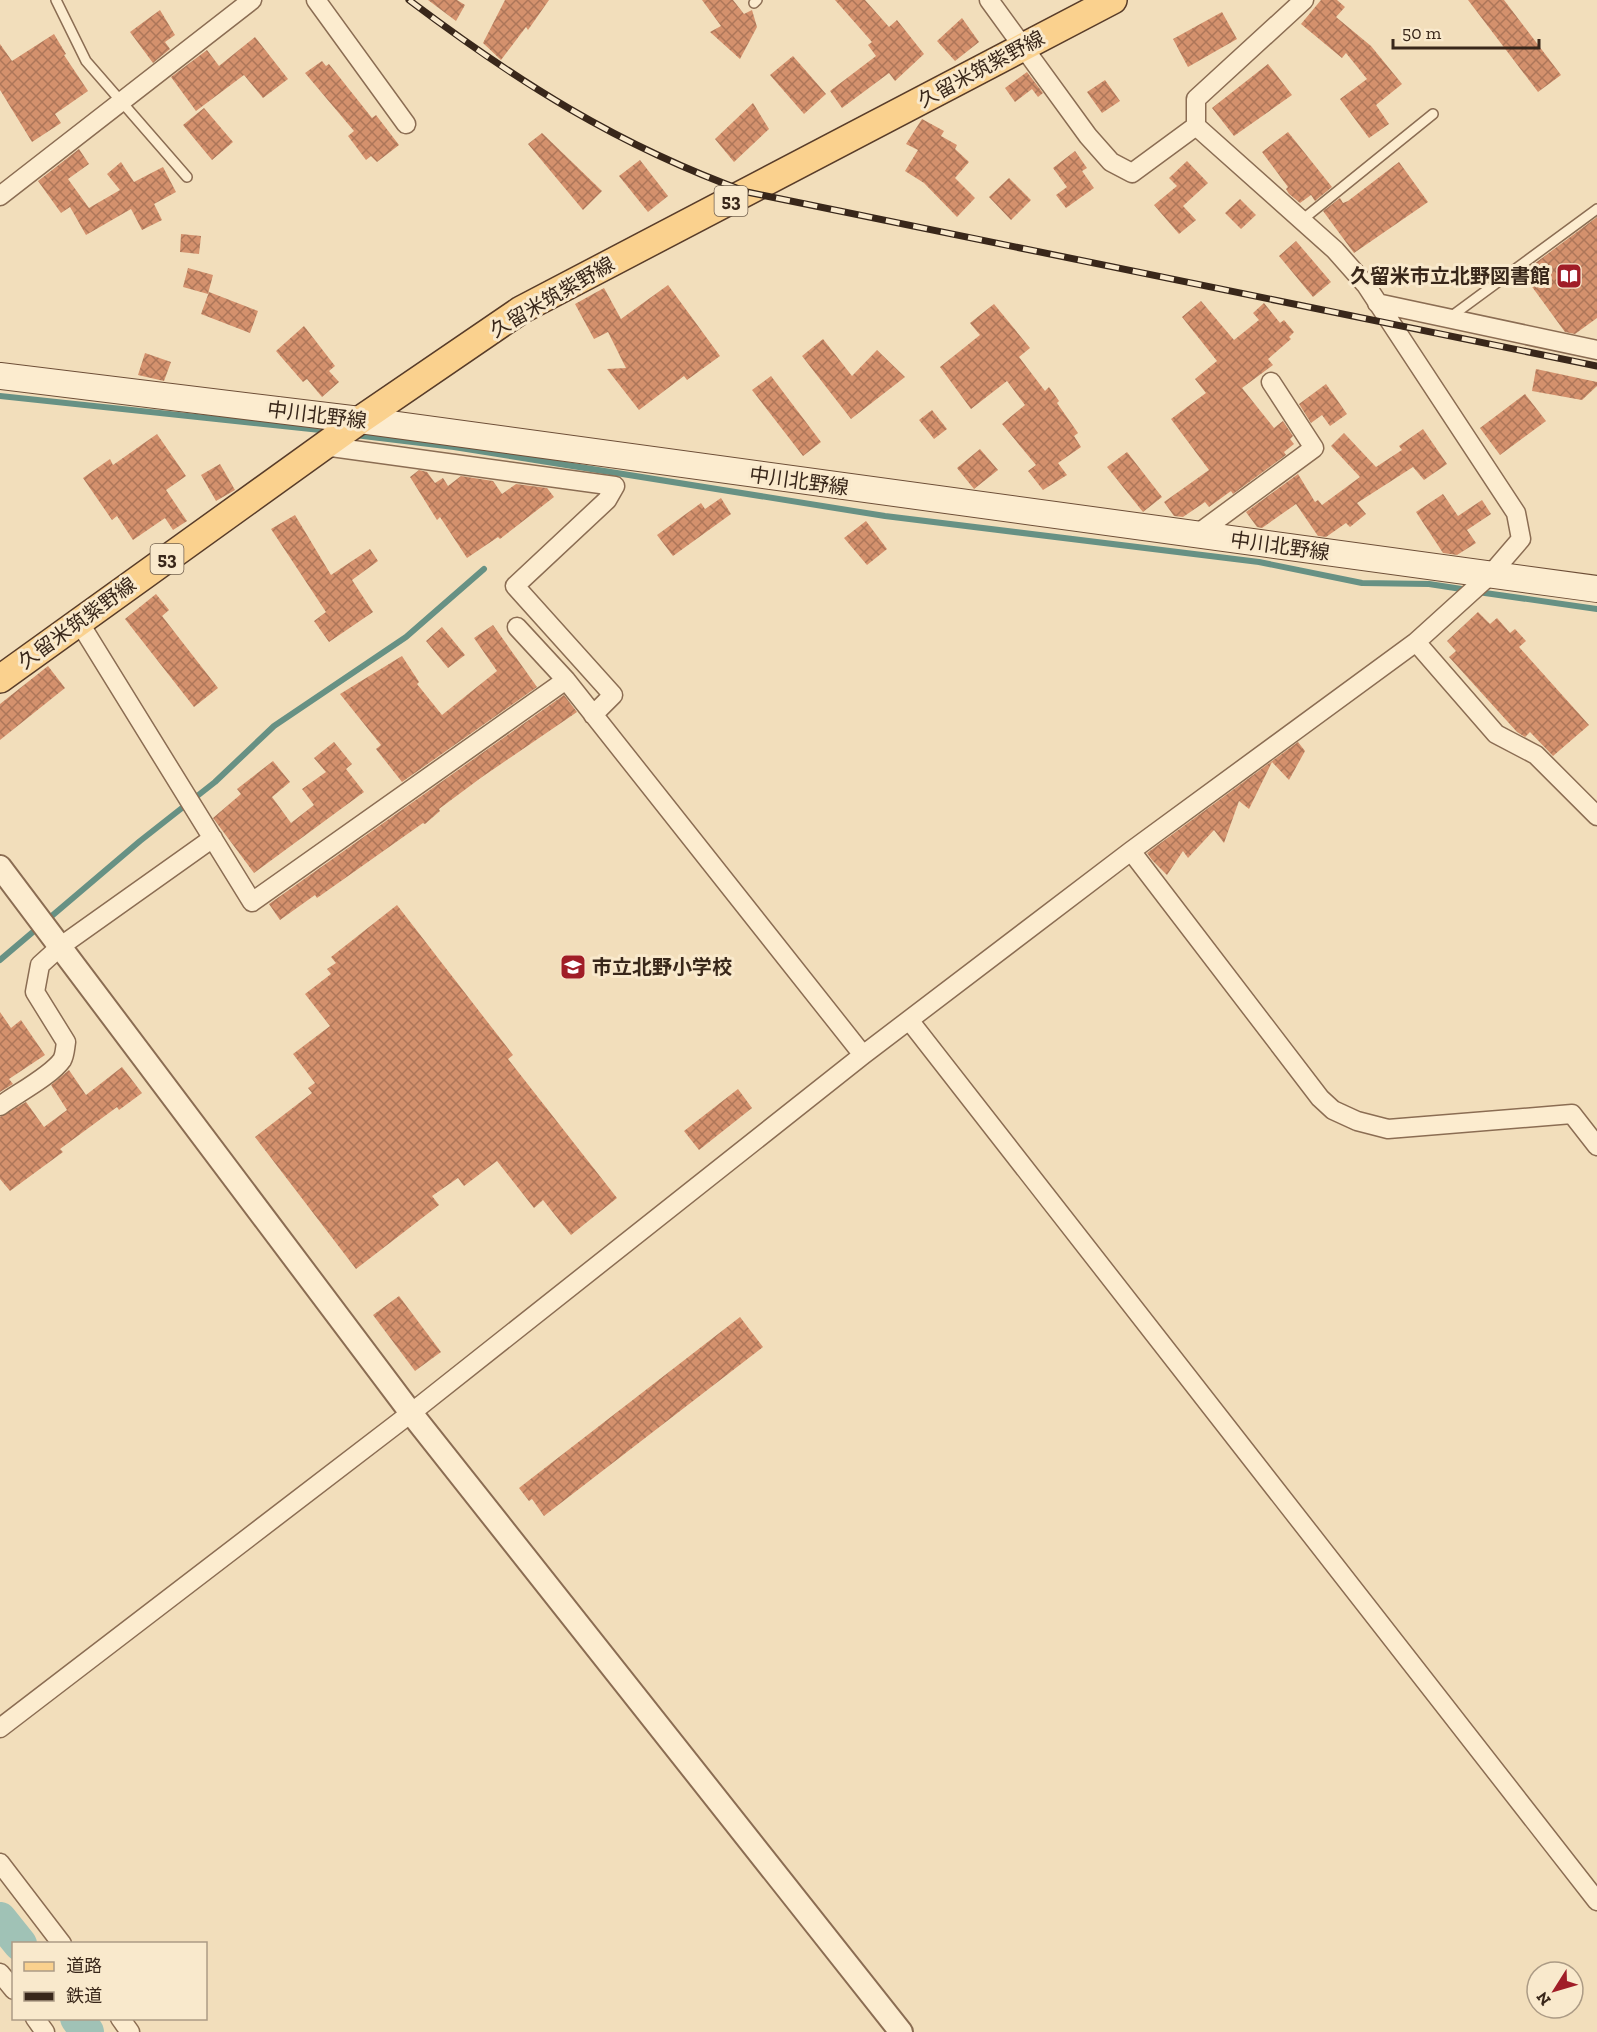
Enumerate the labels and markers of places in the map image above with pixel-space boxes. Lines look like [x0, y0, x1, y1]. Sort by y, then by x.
library icon: 久留米市立北野図書館 [1554, 261, 1584, 291]
place label: 久留米市立北野図書館 [1350, 264, 1550, 288]
school or university icon: 市立北野小学校 [558, 952, 588, 982]
place label: 市立北野小学校 [592, 955, 732, 979]

